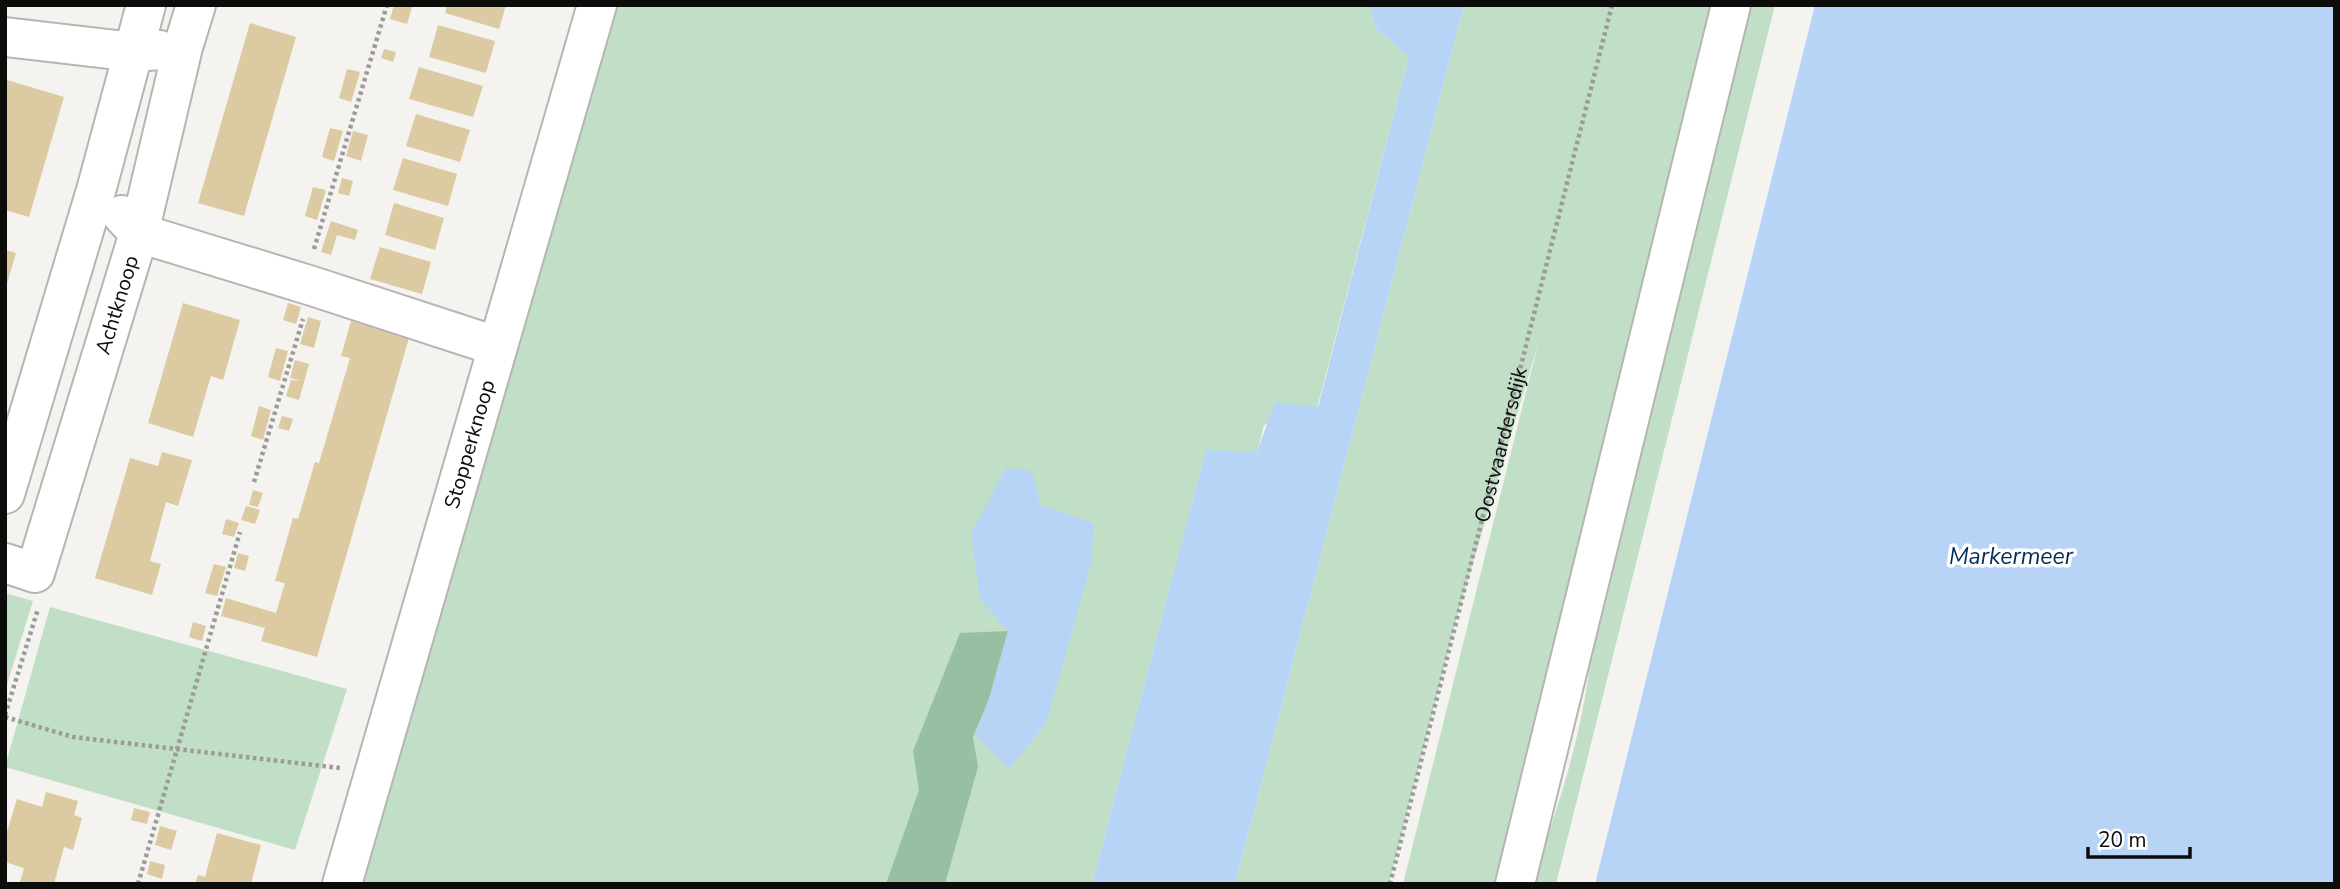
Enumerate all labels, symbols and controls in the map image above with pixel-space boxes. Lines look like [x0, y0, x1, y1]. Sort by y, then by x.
street label: Achtknoop [89, 252, 145, 358]
street label: Oostvaardersdijk [1468, 364, 1534, 525]
street label: Stopperknoop [438, 376, 502, 512]
water label: Markermeer [1949, 541, 2074, 572]
scale bar [2088, 816, 2190, 860]
text: 20 m [2098, 826, 2147, 854]

